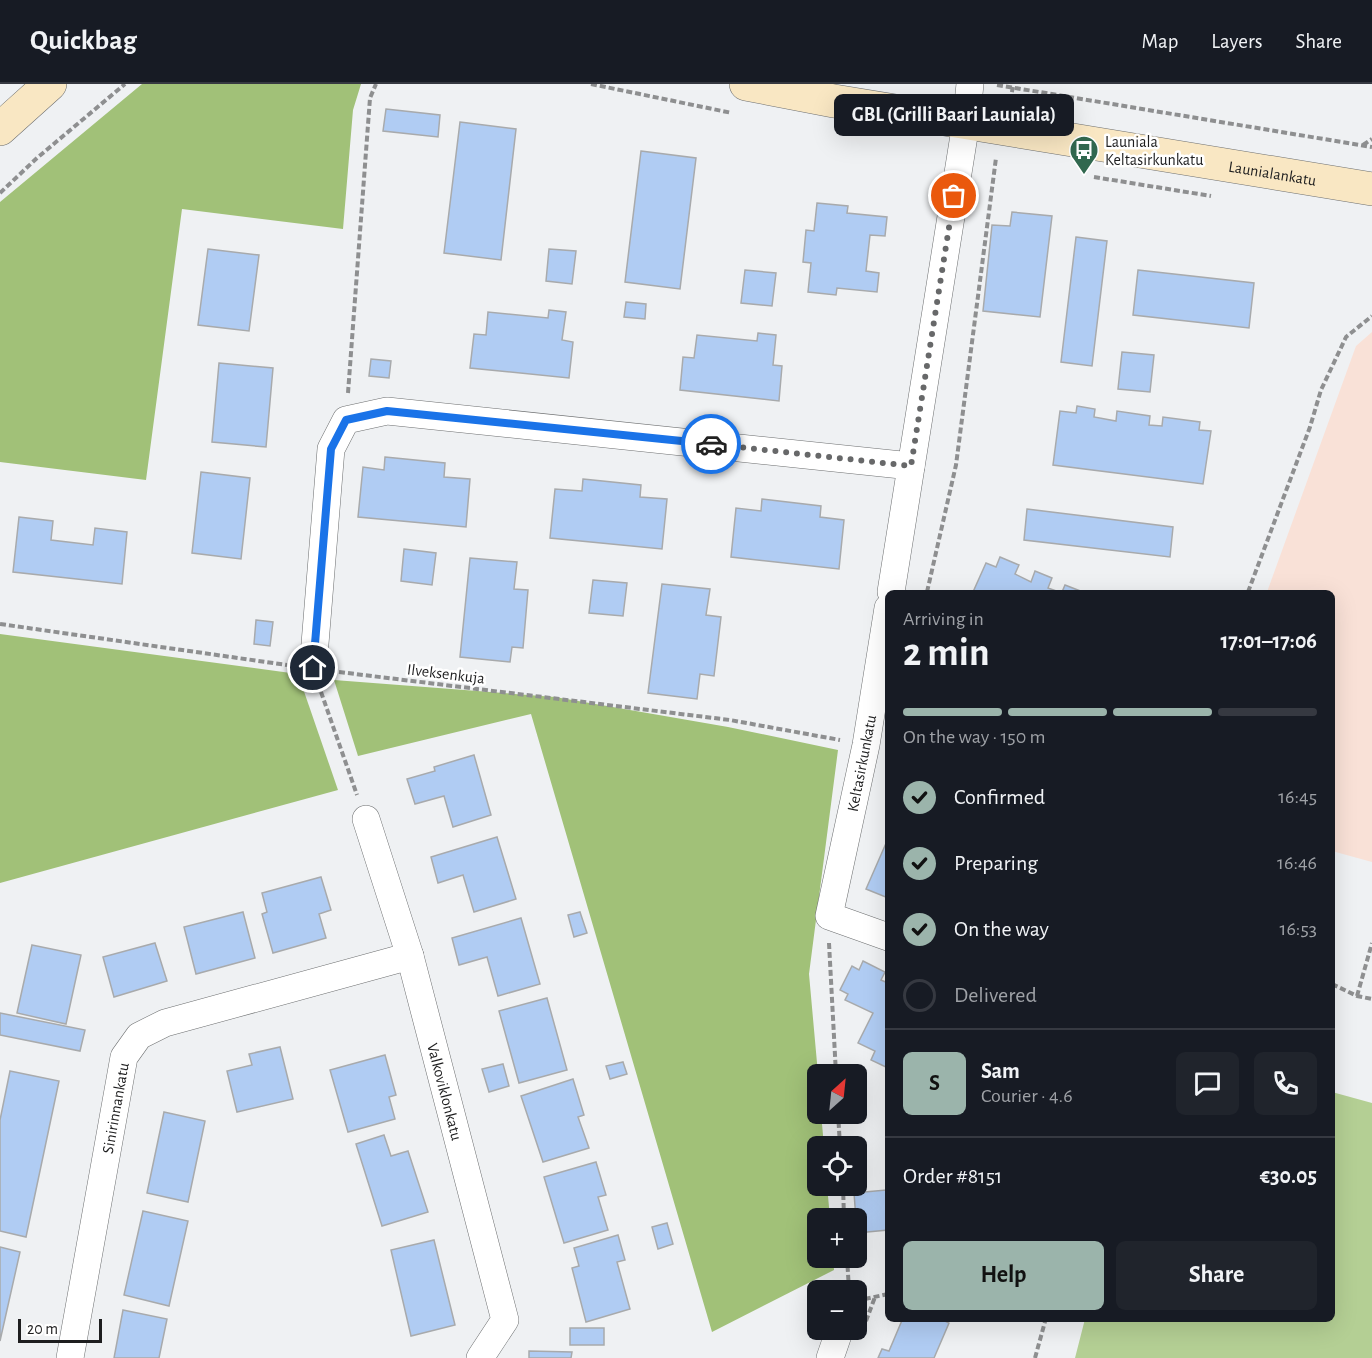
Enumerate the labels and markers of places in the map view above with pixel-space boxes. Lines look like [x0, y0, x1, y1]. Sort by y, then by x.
callout: GBL (Grilli Baari Launiala) [834, 94, 1074, 136]
bus stop icon: Launiala Keltasirkunkatu [1068, 134, 1100, 176]
place label: Launiala Keltasirkunkatu [1105, 134, 1203, 168]
pin [928, 170, 979, 221]
pin [287, 642, 338, 693]

